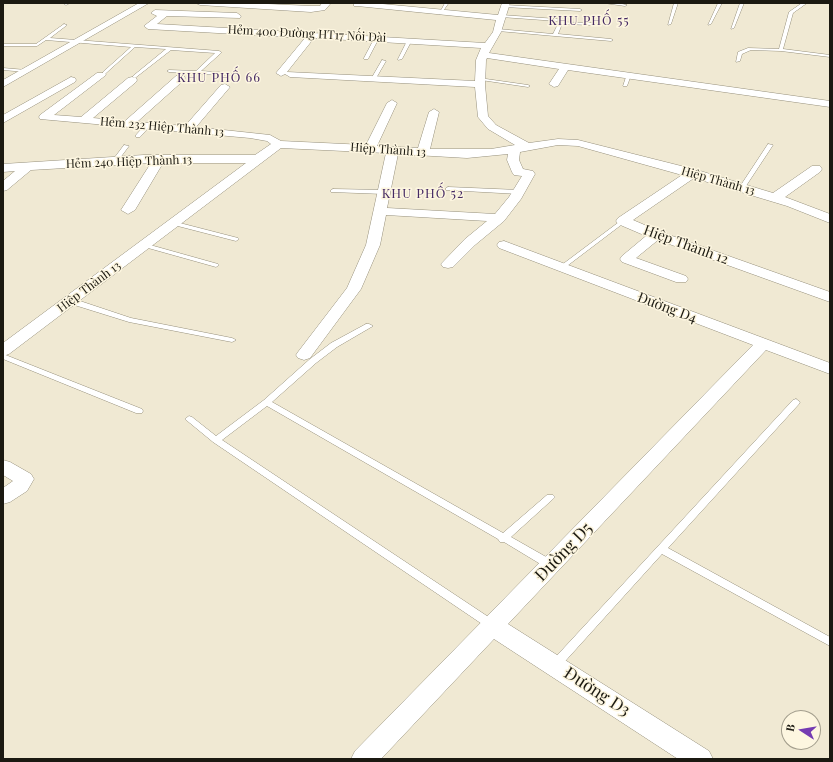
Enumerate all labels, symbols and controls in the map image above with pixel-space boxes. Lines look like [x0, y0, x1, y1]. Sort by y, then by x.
district label: KHU PHỐ 55 [548, 13, 630, 29]
street label: Hẻm 400 Đường HT17 Nối Dài [227, 23, 387, 45]
district label: KHU PHỐ 66 [177, 70, 261, 86]
street label: Hẻm 232 Hiệp Thành 13 [99, 114, 225, 140]
street label: Hiệp Thành 13 [350, 140, 426, 160]
street label: Hẻm 240 Hiệp Thành 13 [66, 153, 192, 171]
street label: Hiệp Thành 13 [680, 164, 756, 198]
district label: KHU PHỐ 52 [382, 186, 464, 202]
street label: Hiệp Thành 12 [641, 222, 731, 268]
street label: Hiệp Thành 13 [54, 258, 124, 316]
street label: Đường D4 [635, 289, 699, 327]
street label: Đường D5 [531, 518, 597, 586]
street label: Đường D3 [560, 663, 634, 721]
north arrow [781, 710, 821, 750]
text: B [782, 722, 798, 733]

